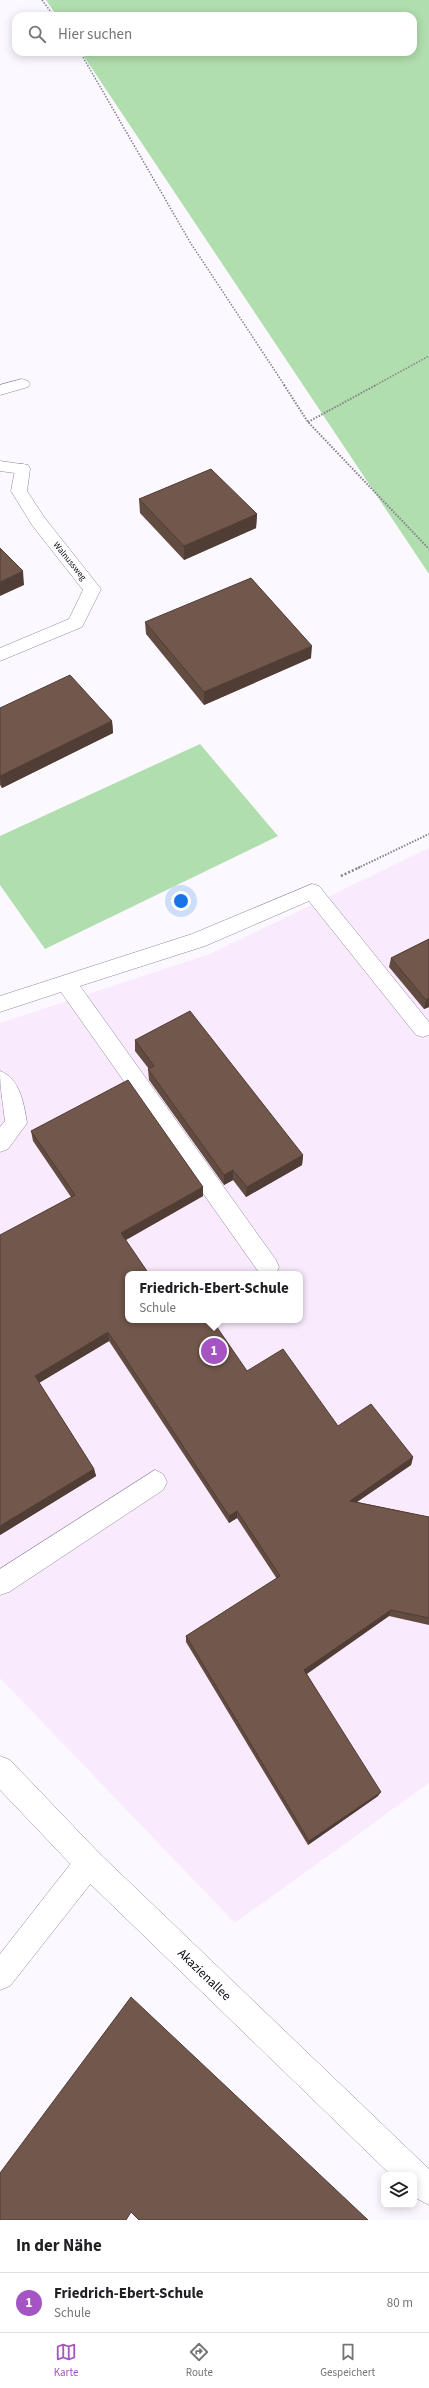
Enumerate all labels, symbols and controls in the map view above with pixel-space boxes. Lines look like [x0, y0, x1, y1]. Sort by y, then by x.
search box [12, 12, 417, 56]
icon: search [26, 23, 48, 45]
text: Hier suchen [58, 24, 132, 45]
street label: Walnussweg [50, 539, 90, 584]
your location [171, 891, 191, 911]
popup [125, 1271, 303, 1323]
text: Friedrich-Ebert-Schule [139, 1278, 289, 1299]
text: Schule [139, 1299, 176, 1317]
pin: 1 [201, 1336, 227, 1366]
street label: Akazienallee [173, 1945, 235, 2005]
map controls [381, 2172, 417, 2208]
button: layers [381, 2172, 417, 2208]
text: In der Nähe [16, 2234, 102, 2258]
text: Friedrich-Ebert-Schule [54, 2283, 204, 2304]
text: 1 [26, 2294, 32, 2312]
text: 80 m [387, 2294, 413, 2312]
text: Schule [54, 2304, 91, 2322]
tab: Karte [54, 2341, 78, 2380]
tab: Route [186, 2341, 213, 2380]
tab: Gespeichert [320, 2341, 375, 2380]

